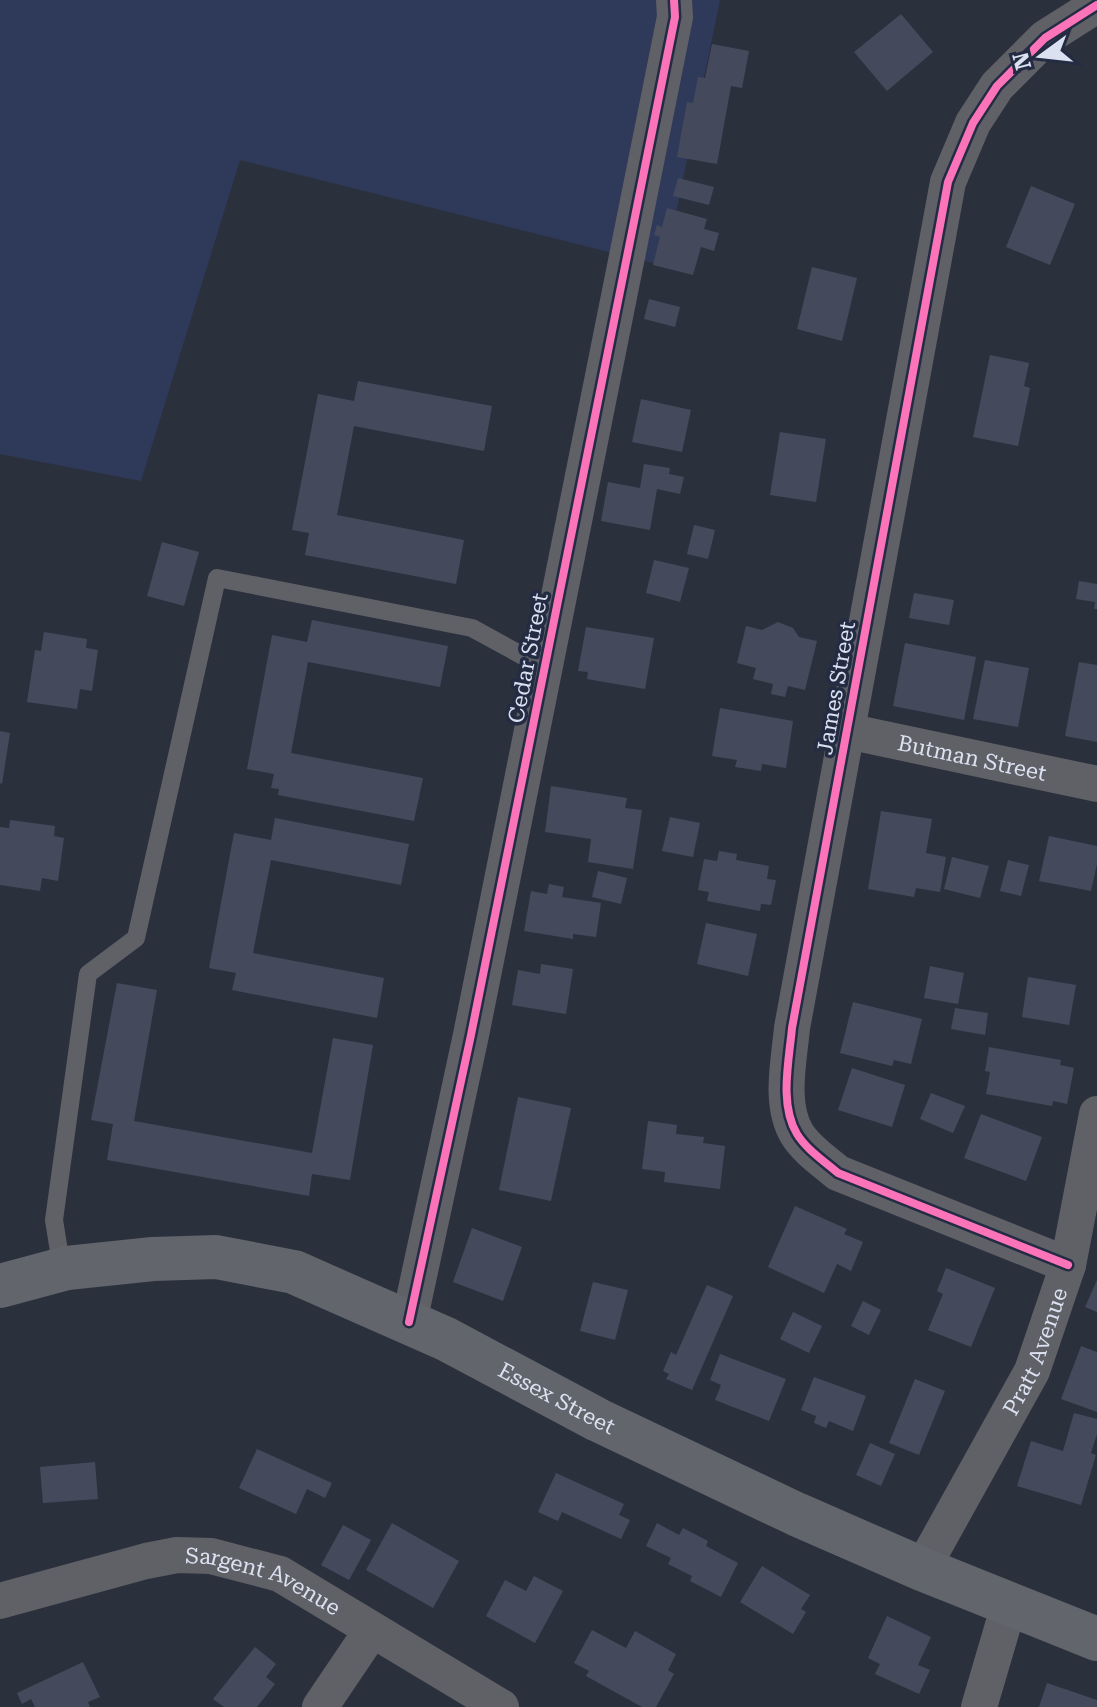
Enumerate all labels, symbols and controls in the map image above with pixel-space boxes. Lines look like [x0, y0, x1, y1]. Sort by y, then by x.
north arrow [1001, 16, 1081, 96]
text: N [1008, 50, 1036, 72]
street label: Cedar Street [503, 591, 553, 725]
street label: James Street [812, 619, 860, 757]
street label: Butman Street [896, 730, 1049, 785]
street label: Pratt Avenue [998, 1284, 1072, 1419]
street label: Essex Street [494, 1357, 619, 1439]
street label: Sargent Avenue [185, 1543, 345, 1620]

